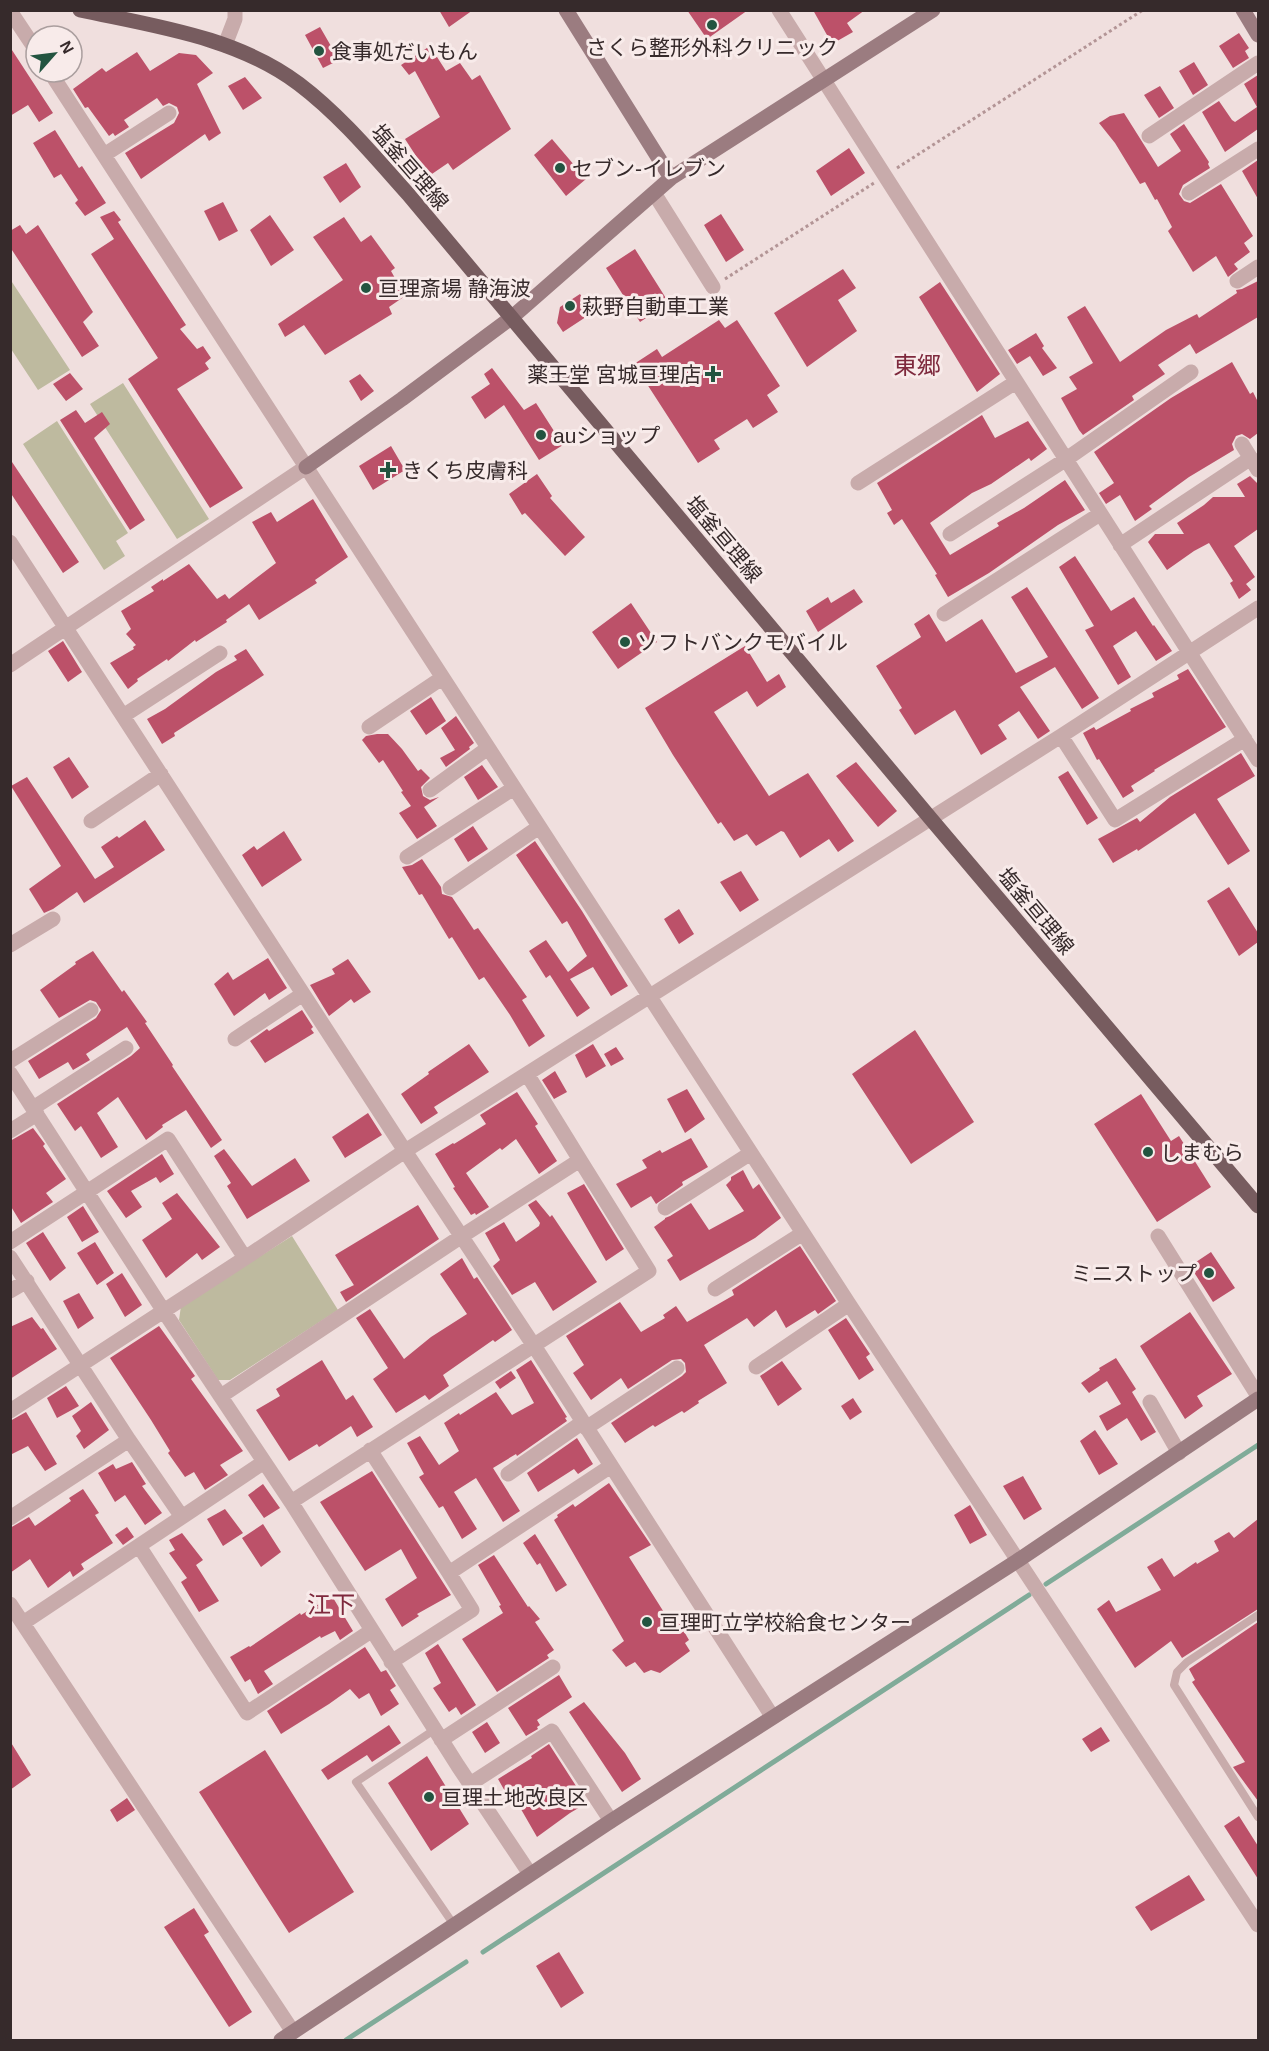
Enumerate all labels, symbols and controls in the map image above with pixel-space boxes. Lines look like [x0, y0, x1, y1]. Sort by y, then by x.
marker: さくら整形外科クリニック [705, 18, 719, 32]
north arrow [24, 24, 84, 84]
place label: さくら整形外科クリニック [586, 36, 838, 59]
text: N [57, 38, 77, 56]
place label: 食事処だいもん [331, 40, 478, 63]
marker: 食事処だいもん [312, 44, 326, 58]
street label: 塩釜亘理線 [367, 120, 453, 214]
place label: セブン-イレブン [572, 157, 726, 180]
marker: セブン-イレブン [553, 161, 567, 175]
place label: 亘理斎場 静海波 [378, 277, 531, 300]
marker: 亘理斎場 静海波 [359, 281, 373, 295]
place label: 萩野自動車工業 [582, 295, 729, 318]
marker: 萩野自動車工業 [563, 299, 577, 313]
district label: 東郷 [893, 352, 941, 379]
place label: 薬王堂 宮城亘理店 [527, 363, 701, 386]
marker: 薬王堂 宮城亘理店 [706, 367, 720, 381]
place label: auショップ [553, 424, 660, 447]
marker: auショップ [534, 428, 548, 442]
place label: きくち皮膚科 [402, 459, 528, 482]
marker: きくち皮膚科 [379, 461, 397, 479]
street label: 塩釜亘理線 [681, 491, 767, 587]
place label: ソフトバンクモバイル [637, 631, 848, 654]
marker: ソフトバンクモバイル [618, 635, 632, 649]
street label: 塩釜亘理線 [993, 863, 1079, 959]
place label: しまむら [1160, 1141, 1244, 1164]
marker: しまむら [1141, 1145, 1155, 1159]
place label: ミニストップ [1071, 1262, 1197, 1285]
marker: ミニストップ [1202, 1266, 1216, 1280]
district label: 江下 [307, 1591, 355, 1618]
place label: 亘理町立学校給食センター [659, 1611, 911, 1634]
marker: 亘理町立学校給食センター [640, 1615, 654, 1629]
place label: 亘理土地改良区 [441, 1786, 588, 1809]
marker: 亘理土地改良区 [422, 1790, 436, 1804]

